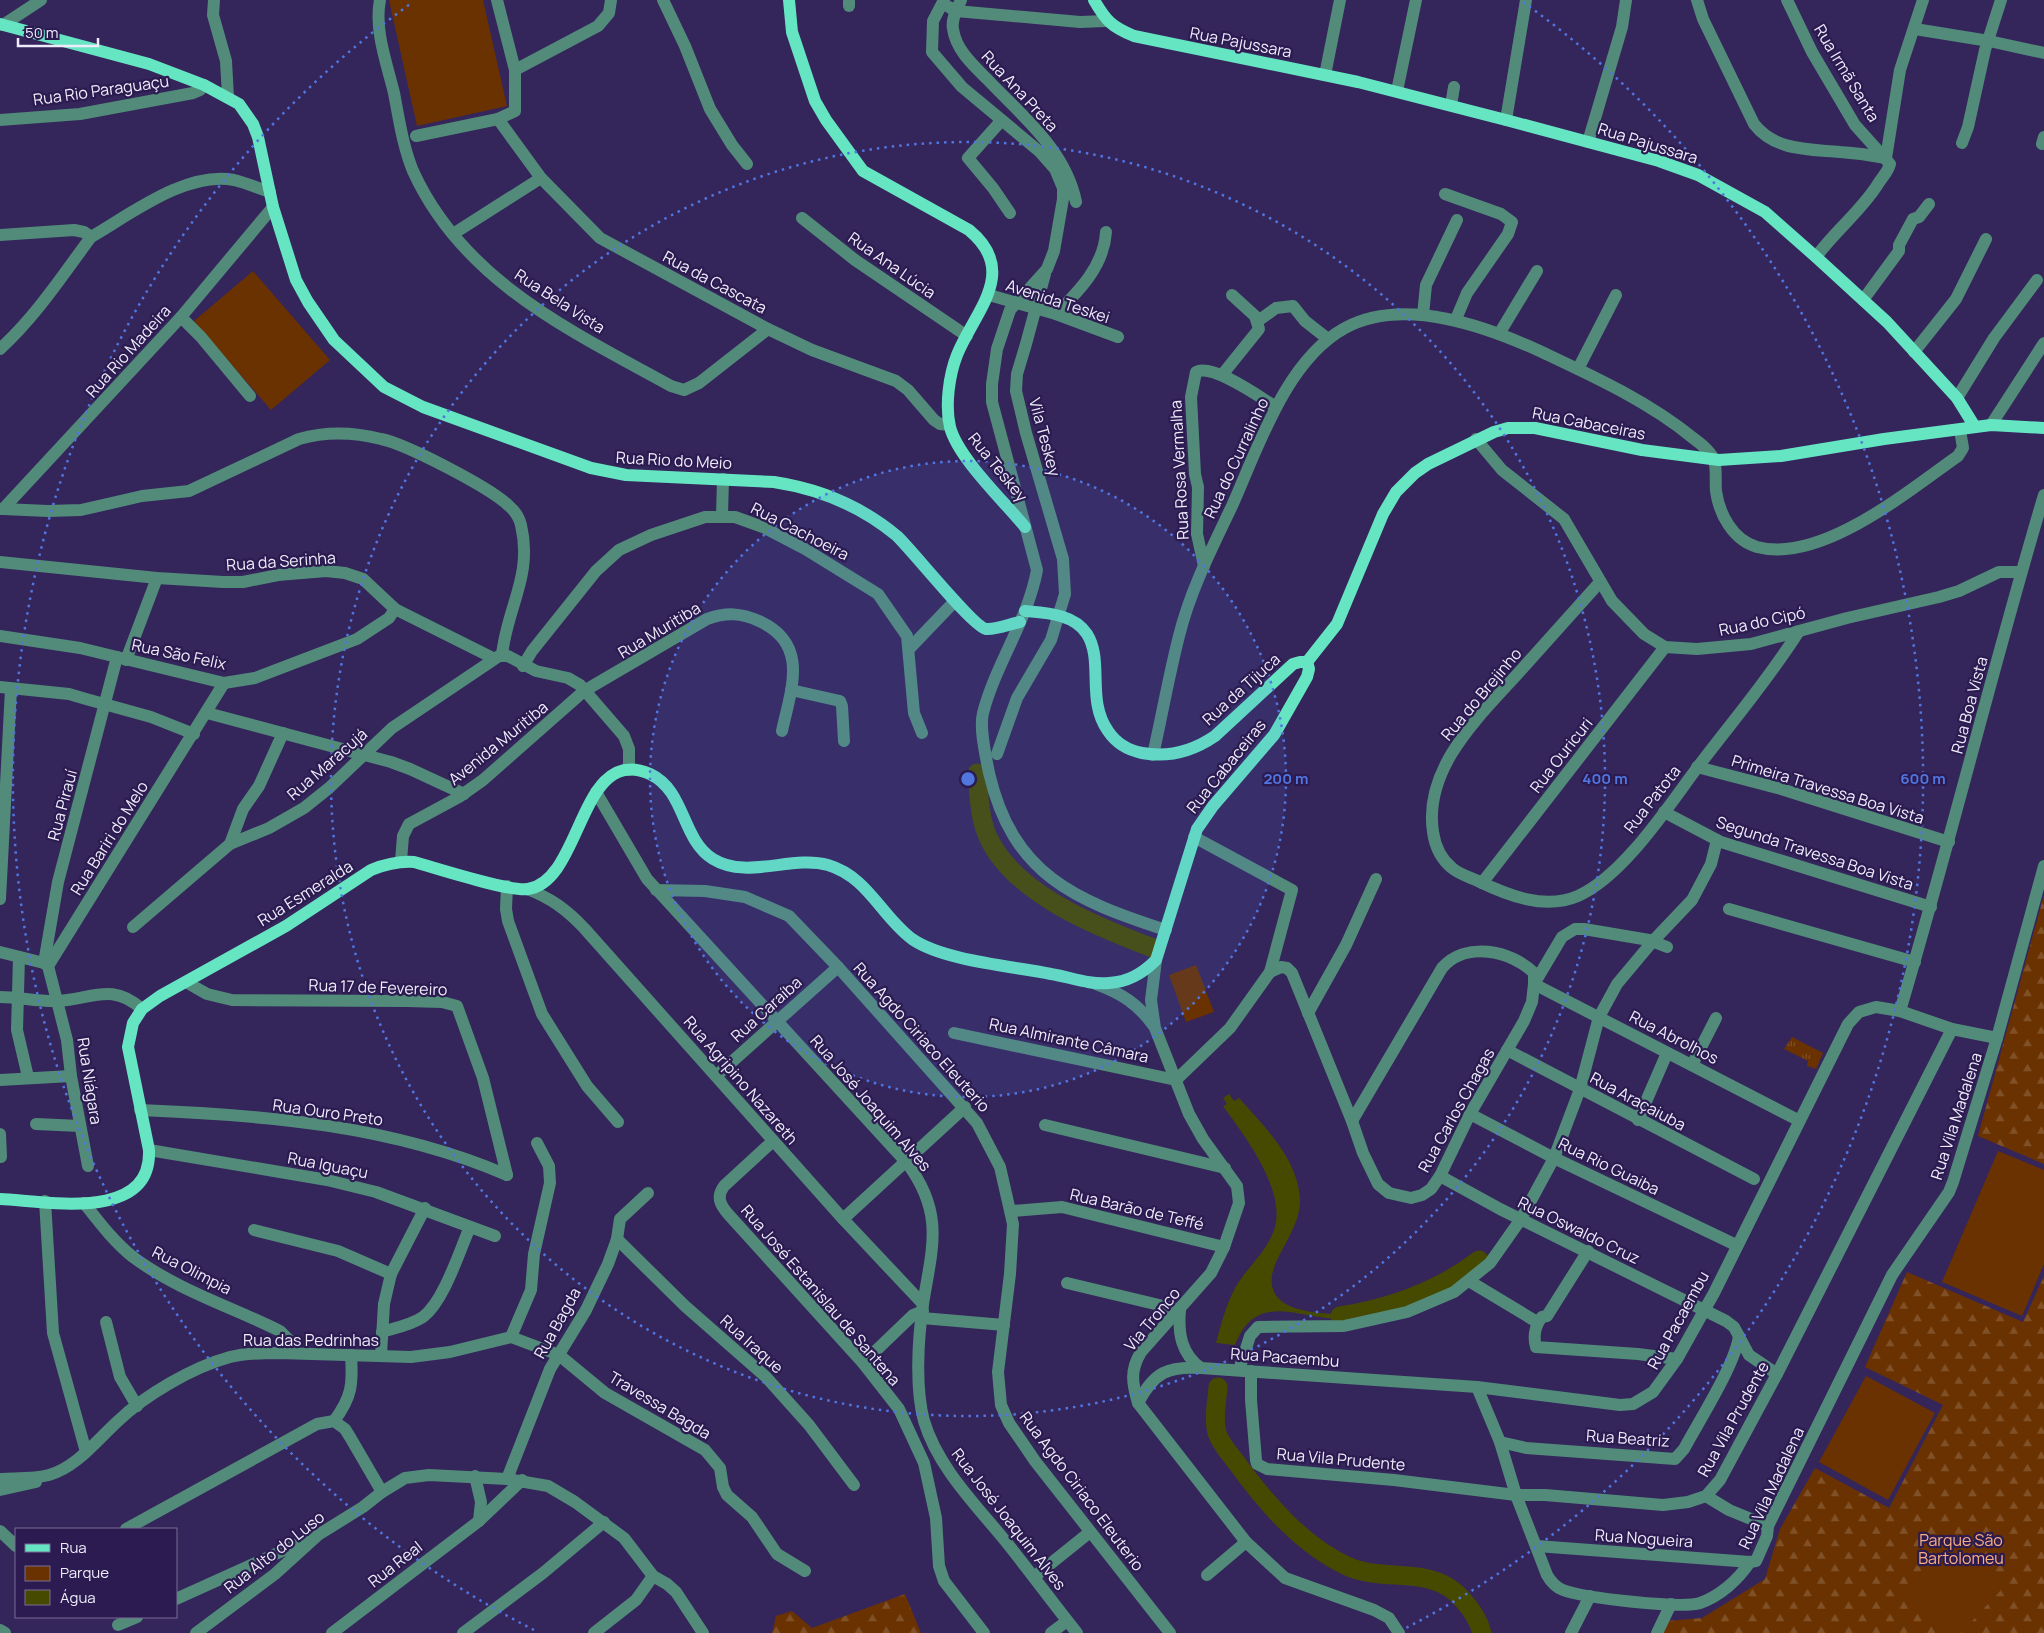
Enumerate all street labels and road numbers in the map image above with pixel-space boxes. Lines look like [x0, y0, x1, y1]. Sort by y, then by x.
street label: Rua Irmã Santa [1809, 20, 1885, 126]
street label: Rua Pajussara [1188, 21, 1294, 63]
street label: Rua Ana Preta [977, 46, 1063, 136]
street label: Rua Rio Paraguaçu [32, 70, 170, 110]
street label: Rua Pajussara [1595, 117, 1701, 169]
street label: Rua Ana Lúcia [844, 227, 940, 303]
street label: Rua da Cascata [659, 245, 771, 319]
street label: Rua Bela Vista [511, 264, 609, 338]
street label: Avenida Teskei [1003, 274, 1113, 328]
street label: Rua Rio Madeira [81, 300, 175, 402]
street label: Rua do Curralinho [1198, 394, 1274, 522]
street label: Vila Teskey [1024, 395, 1066, 479]
street label: Rua Rosa Vermalha [1164, 399, 1194, 541]
street label: Rua Cabaceiras [1531, 401, 1647, 445]
street label: Rua Teskey [963, 428, 1033, 507]
street label: Rua Rio do Meio [615, 446, 733, 474]
street label: Rua Cachoeira [747, 497, 853, 565]
street label: Rua da Serinha [225, 546, 337, 576]
street label: Rua Muritiba [614, 597, 704, 663]
street label: Rua do Cipó [1717, 601, 1807, 641]
street label: Rua São Felix [130, 633, 229, 675]
street label: Rua do Brejinho [1436, 643, 1526, 745]
street label: Rua da Tijuca [1197, 648, 1285, 730]
street label: Rua Boa Vista [1945, 654, 1993, 756]
street label: Avenida Muritiba [444, 696, 552, 790]
street label: Rua Ouricuri [1525, 713, 1597, 797]
street label: Rua Cabaceiras [1181, 714, 1271, 818]
street label: Rua Maracujá [282, 723, 372, 805]
street label: Primeira Travessa Boa Vista [1729, 749, 1927, 829]
street label: Rua Patota [1618, 760, 1686, 838]
street label: Rua Pirauí [42, 767, 82, 843]
street label: Rua Bariri do Melo [65, 777, 153, 899]
street label: Segunda Travessa Boa Vista [1714, 811, 1916, 895]
street label: Rua Esmeralda [253, 855, 357, 931]
street label: Rua Agdo Ciriaco Eleuterio [849, 957, 995, 1117]
street label: Rua Caraíba [726, 971, 806, 1047]
street label: Rua 17 de Fevereiro [308, 974, 448, 1000]
street label: Rua Abrolhos [1626, 1005, 1722, 1069]
street label: Rua Agripino Nazareth [679, 1011, 803, 1149]
street label: Rua Almirante Câmara [987, 1012, 1151, 1068]
street label: Rua José Joaquim Alves [806, 1030, 936, 1176]
street label: Rua Niágara [72, 1036, 108, 1126]
street label: Rua Carlos Chagas [1413, 1044, 1499, 1176]
street label: Rua Vila Madalena [1925, 1050, 1987, 1182]
street label: Rua Araçaiuba [1586, 1067, 1690, 1135]
street label: Rua Ouro Preto [271, 1093, 385, 1131]
street label: Rua Rio Guaiba [1555, 1132, 1663, 1200]
street label: Rua Iguaçu [286, 1146, 370, 1184]
street label: Rua Barão de Teffé [1068, 1183, 1206, 1235]
street label: Rua Oswaldo Cruz [1514, 1191, 1644, 1269]
street label: Rua José Estanislau de Santena [736, 1200, 906, 1390]
street label: Rua Olimpia [149, 1241, 235, 1299]
street label: Rua Pacaembu [1642, 1267, 1714, 1373]
street label: Rua Bagda [528, 1283, 586, 1363]
street label: Via Tronco [1119, 1283, 1185, 1355]
street label: Rua Iraque [716, 1310, 788, 1378]
street label: Rua das Pedrinhas [243, 1329, 379, 1351]
street label: Rua Pacaembu [1230, 1342, 1340, 1372]
street label: Rua Vila Prudente [1692, 1357, 1774, 1481]
street label: Travessa Bagda [605, 1366, 715, 1444]
street label: Rua Agdo Ciriaco Eleuterio [1015, 1407, 1149, 1575]
street label: Rua Vila Madalena [1733, 1423, 1809, 1553]
street label: Rua Beatriz [1585, 1424, 1671, 1452]
street label: Rua Vila Prudente [1276, 1442, 1406, 1476]
street label: Rua José Joaquim Alves [947, 1444, 1071, 1594]
street label: Rua Alto do Luso [219, 1506, 329, 1598]
street label: Rua Nogueira [1594, 1524, 1694, 1552]
street label: Rua Real [363, 1536, 427, 1592]

